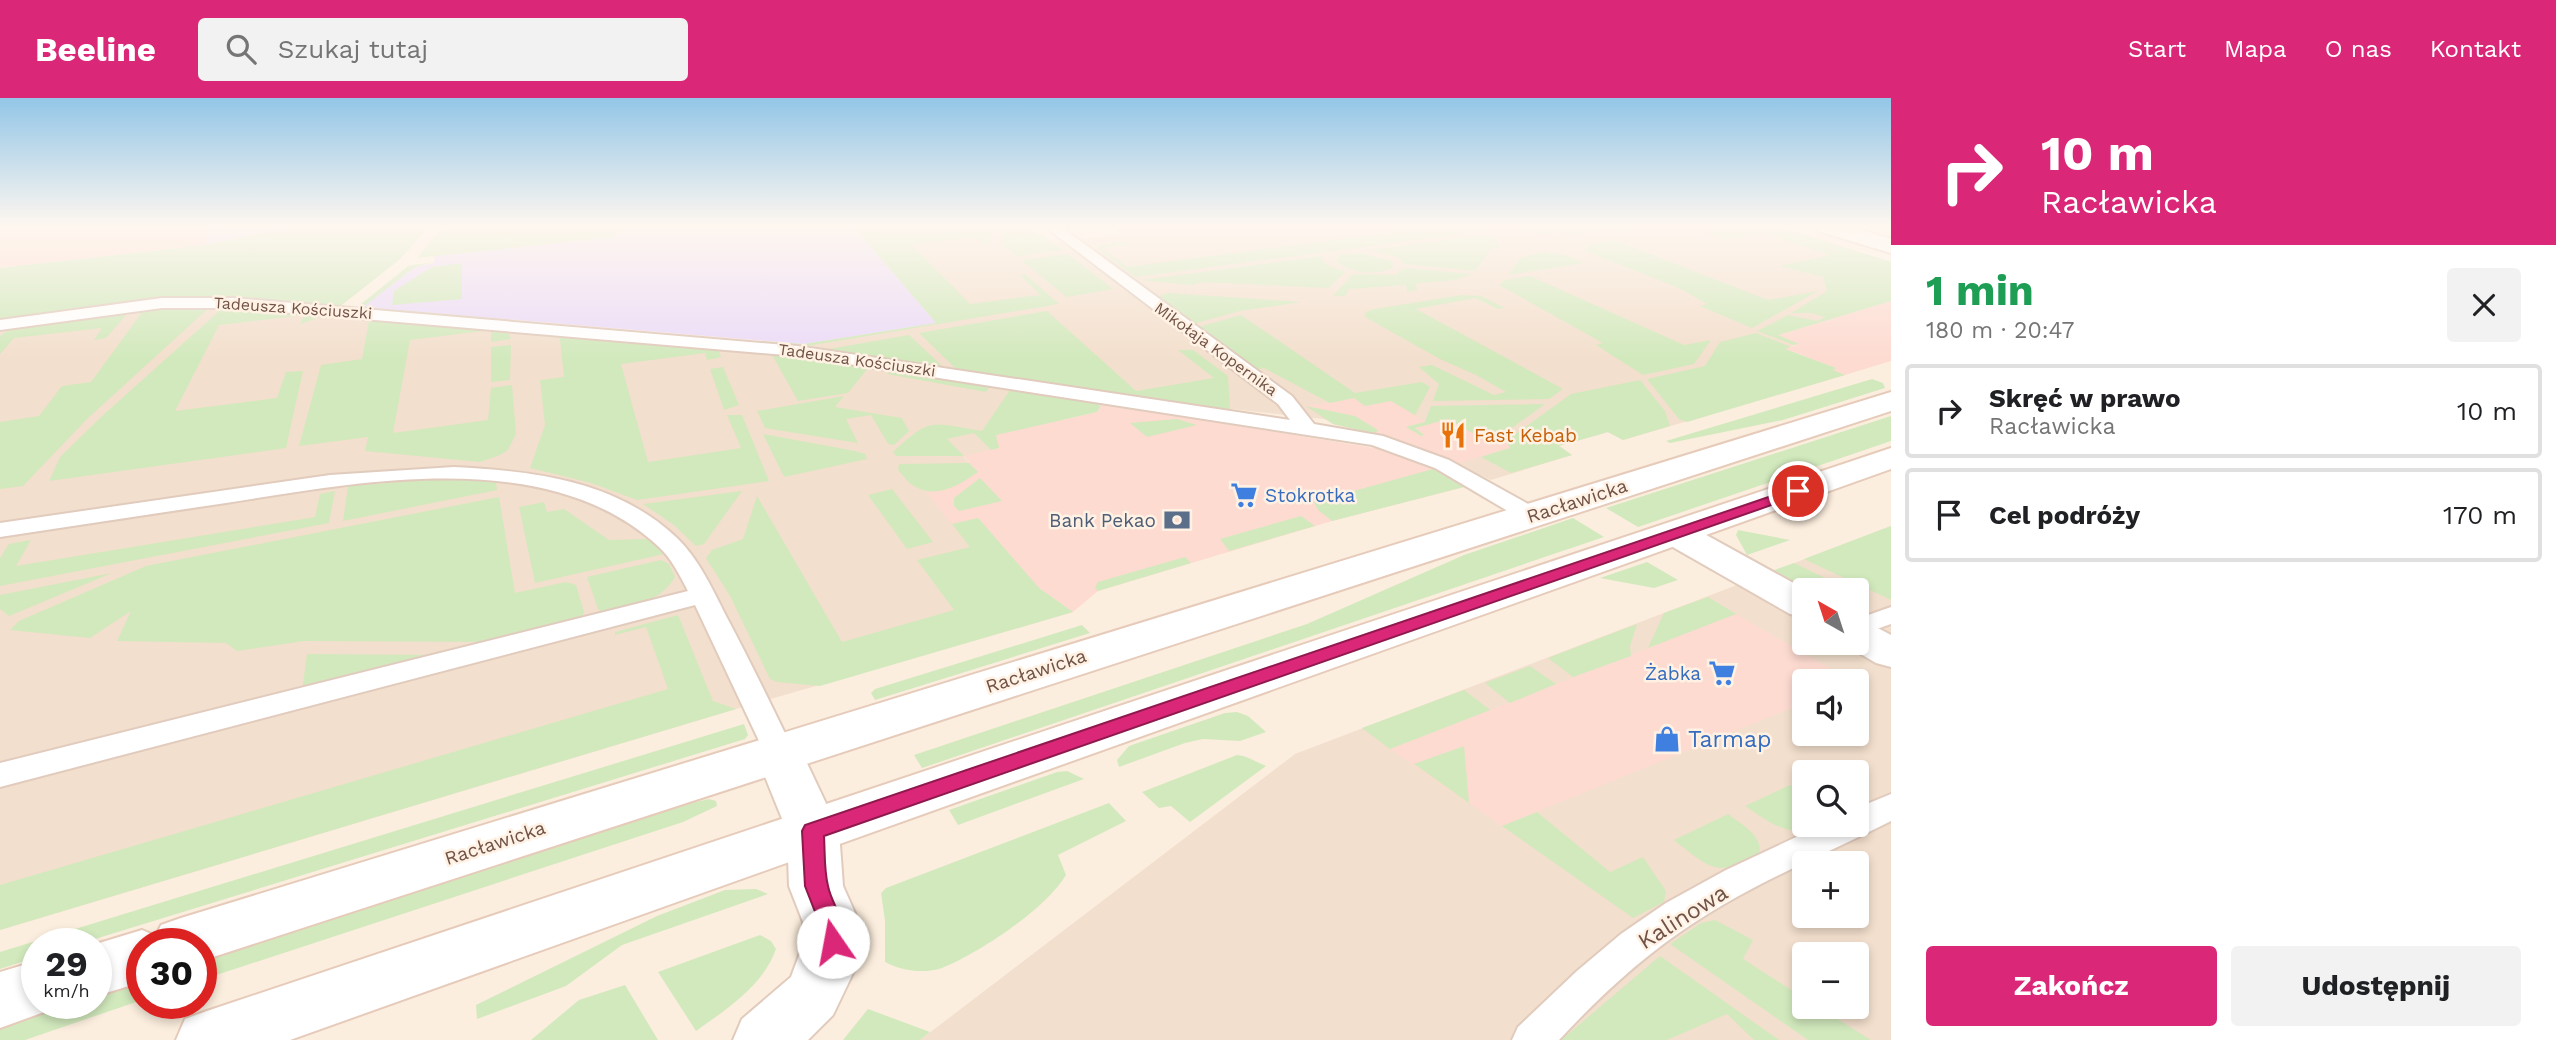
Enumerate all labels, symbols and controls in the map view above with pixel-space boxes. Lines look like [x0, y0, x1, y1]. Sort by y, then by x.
search box [198, 18, 688, 81]
text: Beeline [35, 30, 156, 69]
icon: search [222, 30, 260, 68]
text: Szukaj tutaj [278, 34, 428, 64]
text: Start [2128, 35, 2186, 63]
text: Mapa [2224, 35, 2287, 63]
text: O nas [2325, 35, 2392, 63]
text: Kontakt [2430, 35, 2521, 63]
text: 10 m [2041, 124, 2154, 182]
icon: right [1926, 126, 2017, 217]
text: Racławicka [2041, 183, 2217, 221]
text: 1 min [1926, 266, 2034, 315]
button: close [2447, 268, 2521, 342]
street label: Tadeusza Kościuszki [213, 293, 373, 323]
street label: Mikołaja Kopernika [1151, 298, 1281, 400]
text: 180 m · 20:47 [1926, 317, 2074, 344]
street label: Tadeusza Kościuszki [777, 340, 937, 380]
text: Skręć w prawo [1989, 383, 2181, 413]
icon: right [1930, 392, 1968, 430]
text: 10 m [2457, 396, 2517, 426]
text: Racławicka [1989, 413, 2115, 440]
restaurant icon: Fast Kebab [1438, 420, 1468, 450]
place label: Fast Kebab [1474, 424, 1577, 447]
pin [1768, 461, 1828, 521]
icon: arrive [1779, 472, 1817, 510]
street label: Racławicka [1524, 474, 1630, 528]
supermarket icon: Stokrotka [1229, 480, 1259, 510]
place label: Stokrotka [1265, 484, 1356, 507]
icon: arrive [1930, 496, 1968, 534]
text: Cel podróży [1989, 500, 2140, 530]
text: 170 m [2443, 500, 2517, 530]
bank icon: Bank Pekao [1162, 505, 1192, 535]
place label: Bank Pekao [1049, 509, 1156, 532]
north arrow [1792, 578, 1869, 654]
map controls [1792, 578, 1869, 1019]
street label: Racławicka [983, 644, 1089, 698]
supermarket icon: Żabka [1707, 658, 1737, 688]
place label: Żabka [1645, 662, 1701, 685]
button: sound [1792, 669, 1869, 746]
shop icon: Tarmap [1652, 724, 1682, 754]
place label: Tarmap [1688, 726, 1771, 753]
button: search [1792, 760, 1869, 837]
street label: Racławicka [442, 816, 548, 870]
button: + [1792, 851, 1869, 928]
street label: Kalinowa [1633, 879, 1733, 955]
position arrow [796, 905, 870, 979]
speed limit sign: 30 [126, 928, 217, 1019]
button: − [1792, 942, 1869, 1019]
text: 29 [45, 943, 88, 985]
button: Zakończ [1926, 946, 2217, 1026]
button: Udostępnij [2231, 946, 2521, 1026]
text: km/h [43, 980, 90, 1001]

